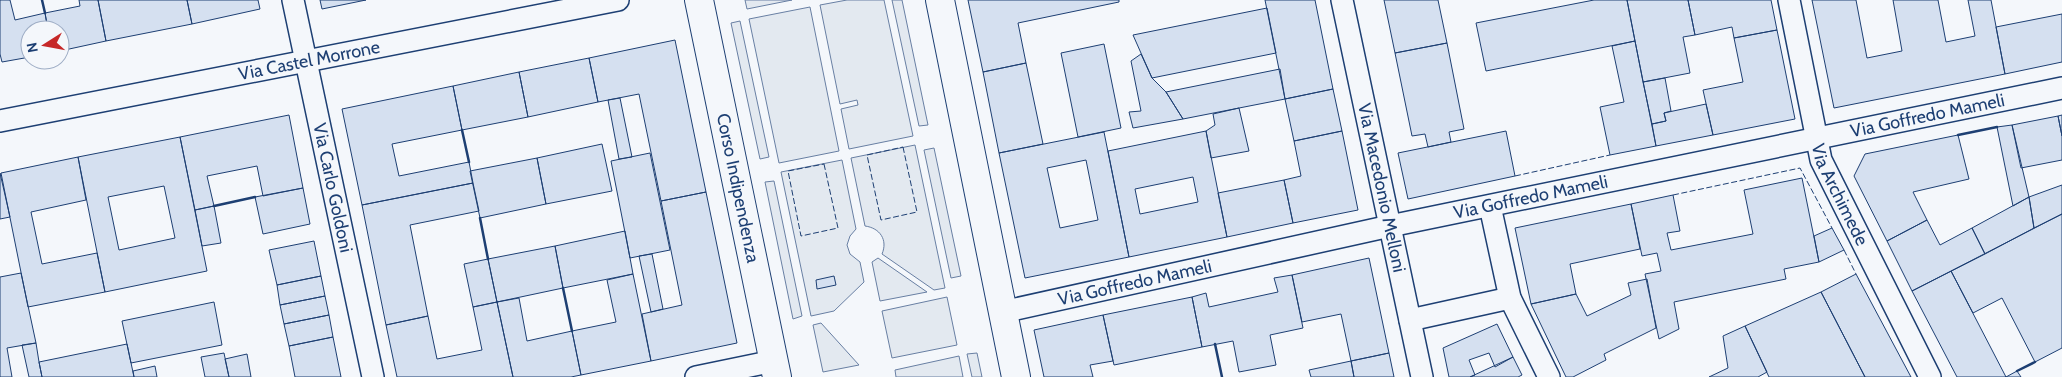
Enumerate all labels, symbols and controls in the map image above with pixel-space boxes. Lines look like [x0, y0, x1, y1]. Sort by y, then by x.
north arrow [20, 20, 70, 70]
street label: Via Castel Morrone [237, 36, 382, 85]
text: N [22, 41, 42, 54]
street label: Via Goffredo Mameli [1848, 89, 2006, 142]
street label: Via Macedonio Melloni [1353, 101, 1411, 274]
street label: Corso Indipendenza [712, 111, 764, 265]
street label: Via Carlo Goldoni [308, 121, 357, 255]
street label: Via Archimede [1807, 142, 1873, 249]
street label: Via Goffredo Mameli [1452, 171, 1610, 224]
street label: Via Goffredo Mameli [1056, 255, 1214, 310]

